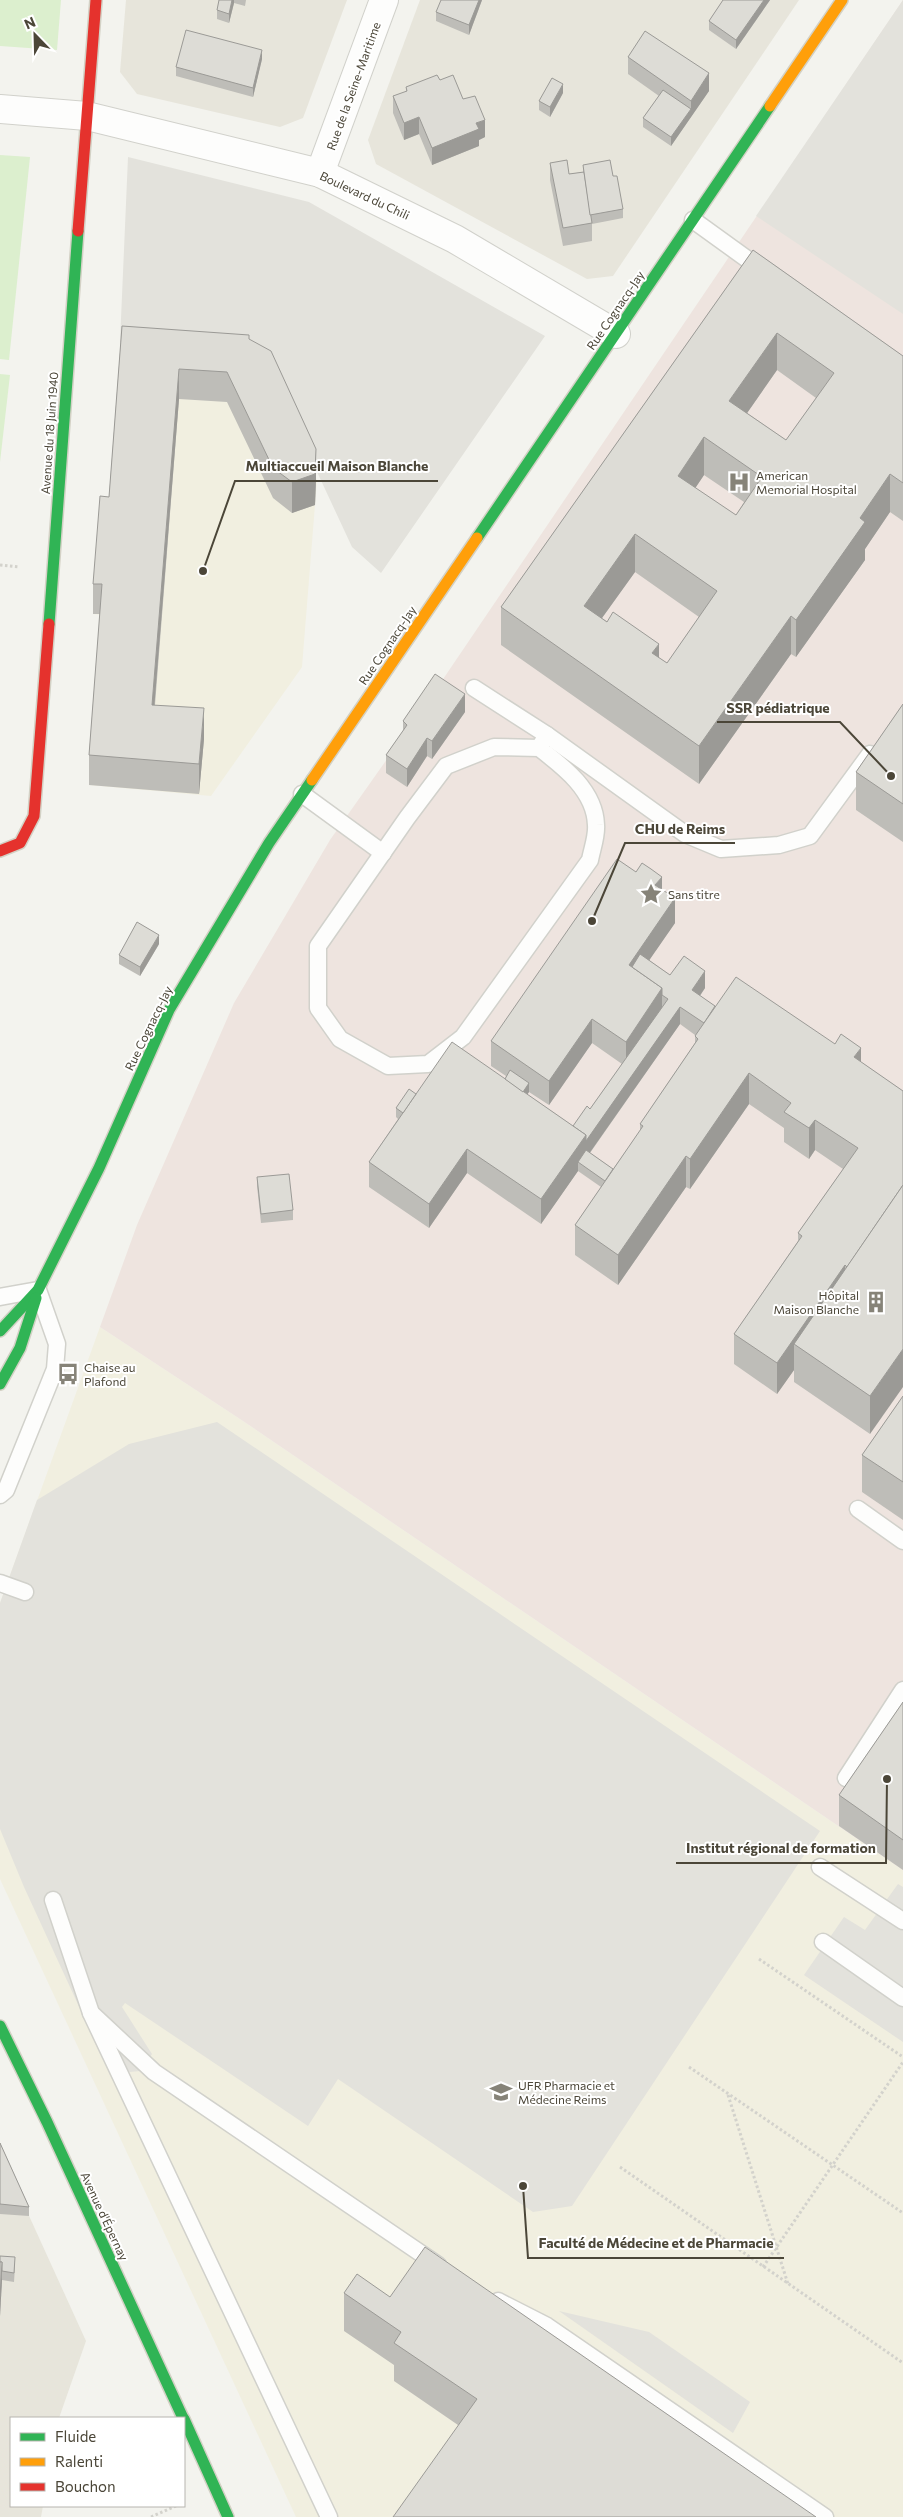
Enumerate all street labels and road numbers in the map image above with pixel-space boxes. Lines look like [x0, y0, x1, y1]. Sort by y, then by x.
street label: Rue de la Seine-Maritime [323, 20, 383, 152]
street label: Boulevard du Chili [318, 168, 412, 222]
street label: Rue Cognacq-Jay [583, 268, 647, 353]
street label: Avenue du 18 Juin 1940 [38, 371, 61, 495]
street label: Rue Cognacq-Jay [355, 603, 419, 688]
street label: Rue Cognacq-Jay [121, 983, 175, 1073]
street label: Avenue d'Épernay [78, 2169, 132, 2263]

